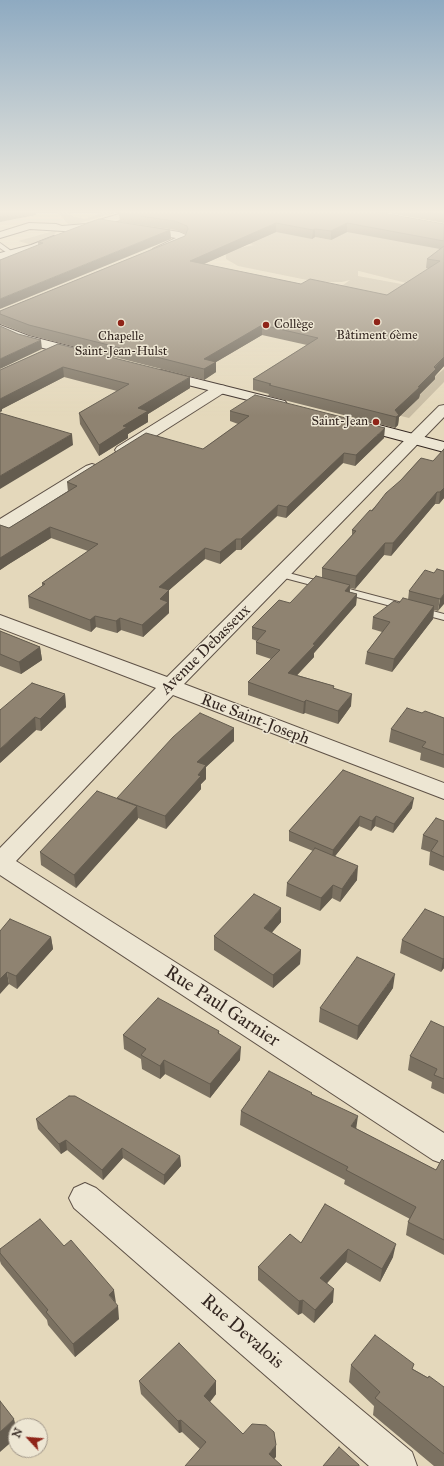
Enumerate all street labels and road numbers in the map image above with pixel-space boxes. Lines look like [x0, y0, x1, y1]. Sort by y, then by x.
street label: Avenue Debasseux [157, 601, 255, 699]
street label: Rue Saint-Joseph [198, 691, 312, 749]
street label: Rue Paul Garnier [160, 961, 284, 1053]
street label: Rue Devalois [196, 1290, 288, 1374]

